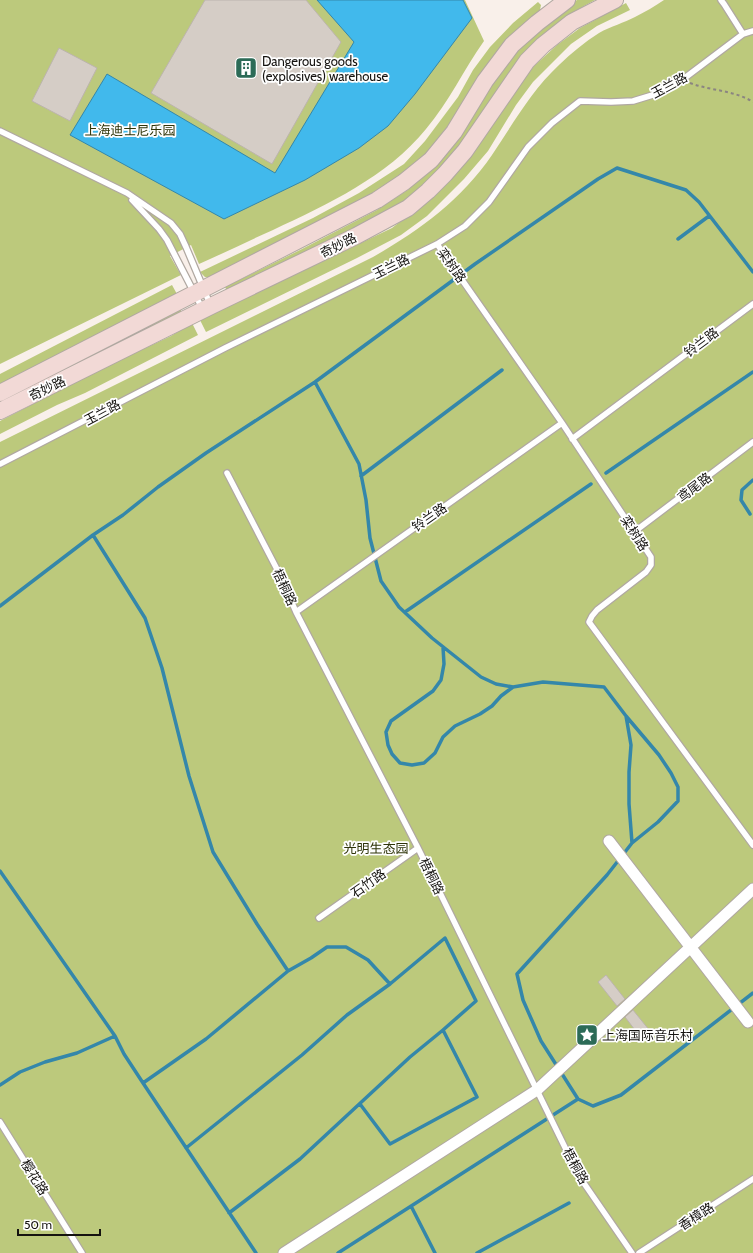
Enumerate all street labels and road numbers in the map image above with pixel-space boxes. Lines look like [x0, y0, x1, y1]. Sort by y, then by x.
street label: 玉兰路 [648, 69, 690, 101]
street label: 奇妙路 [317, 229, 359, 261]
street label: 栾树路 [434, 244, 470, 286]
street label: 玉兰路 [370, 250, 412, 282]
street label: 铃兰路 [681, 324, 721, 360]
street label: 奇妙路 [26, 372, 68, 404]
street label: 玉兰路 [81, 396, 123, 428]
street label: 鸢尾路 [674, 469, 714, 505]
street label: 铃兰路 [408, 499, 450, 535]
street label: 栾树路 [618, 512, 652, 554]
street label: 梧桐路 [270, 566, 300, 608]
street label: 梧桐路 [416, 855, 448, 897]
street label: 石竹路 [347, 865, 389, 901]
street label: 梧桐路 [560, 1145, 592, 1187]
street label: 樱花路 [18, 1156, 52, 1198]
street label: 香樟路 [675, 1199, 717, 1233]

